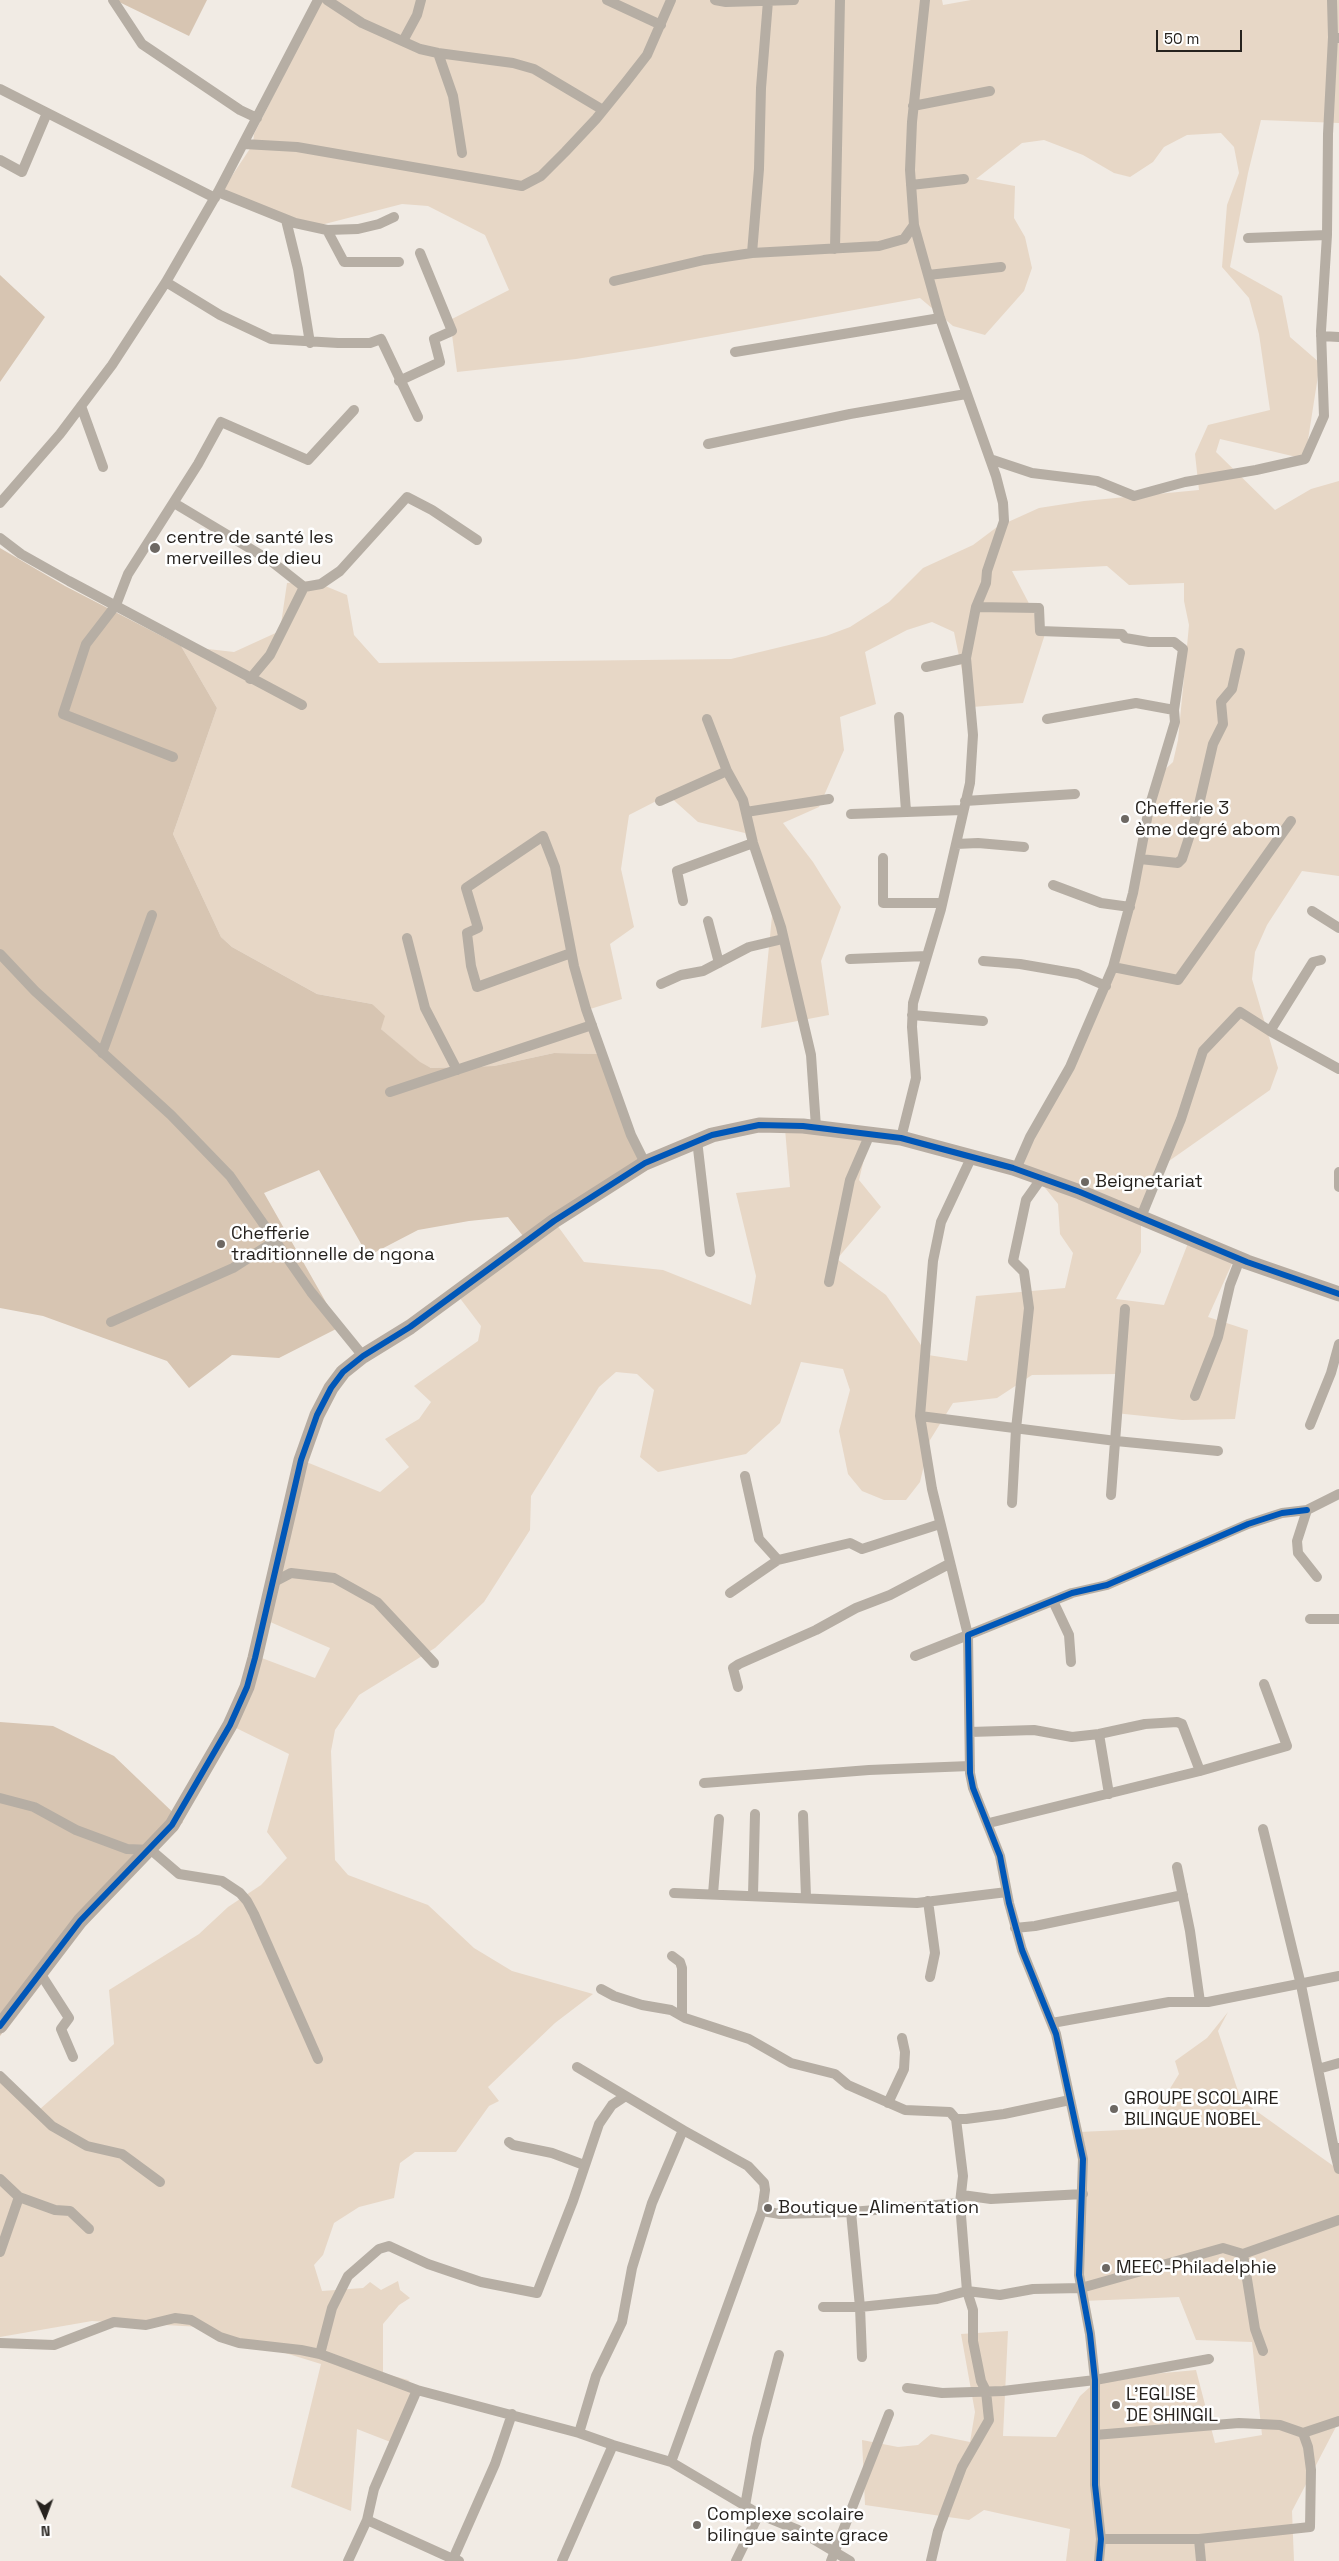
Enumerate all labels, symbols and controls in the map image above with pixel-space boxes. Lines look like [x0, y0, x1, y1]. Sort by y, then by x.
scale bar [1159, 20, 1245, 52]
text: 50 m [1164, 29, 1199, 48]
place label: centre de santé les merveilles de dieu [166, 527, 333, 570]
marker: centre de santé les merveilles de dieu [148, 541, 162, 555]
place label: Chefferie 3 ème degré abom [1135, 798, 1281, 841]
marker: Chefferie 3 ème degré abom [1119, 813, 1131, 825]
place label: Beignetariat [1095, 1171, 1203, 1193]
marker: Beignetariat [1079, 1176, 1091, 1188]
place label: Chefferie traditionnelle de ngona [231, 1223, 434, 1266]
marker: Chefferie traditionnelle de ngona [215, 1238, 227, 1250]
place label: GROUPE SCOLAIRE BILINGUE NOBEL [1124, 2088, 1279, 2130]
marker: GROUPE SCOLAIRE BILINGUE NOBEL [1108, 2103, 1120, 2115]
place label: Boutique_Alimentation [778, 2197, 979, 2219]
marker: Boutique_Alimentation [762, 2202, 774, 2214]
place label: MEEC-Philadelphie [1116, 2257, 1277, 2279]
marker: MEEC-Philadelphie [1100, 2262, 1112, 2274]
place label: L'EGLISE DE SHINGIL [1126, 2384, 1218, 2426]
marker: L'EGLISE DE SHINGIL [1110, 2399, 1122, 2411]
north arrow [20, 2491, 70, 2541]
place label: Complexe scolaire bilingue sainte grace [707, 2504, 888, 2546]
marker: Complexe scolaire bilingue sainte grace [691, 2519, 703, 2531]
text: N [41, 2522, 51, 2540]

